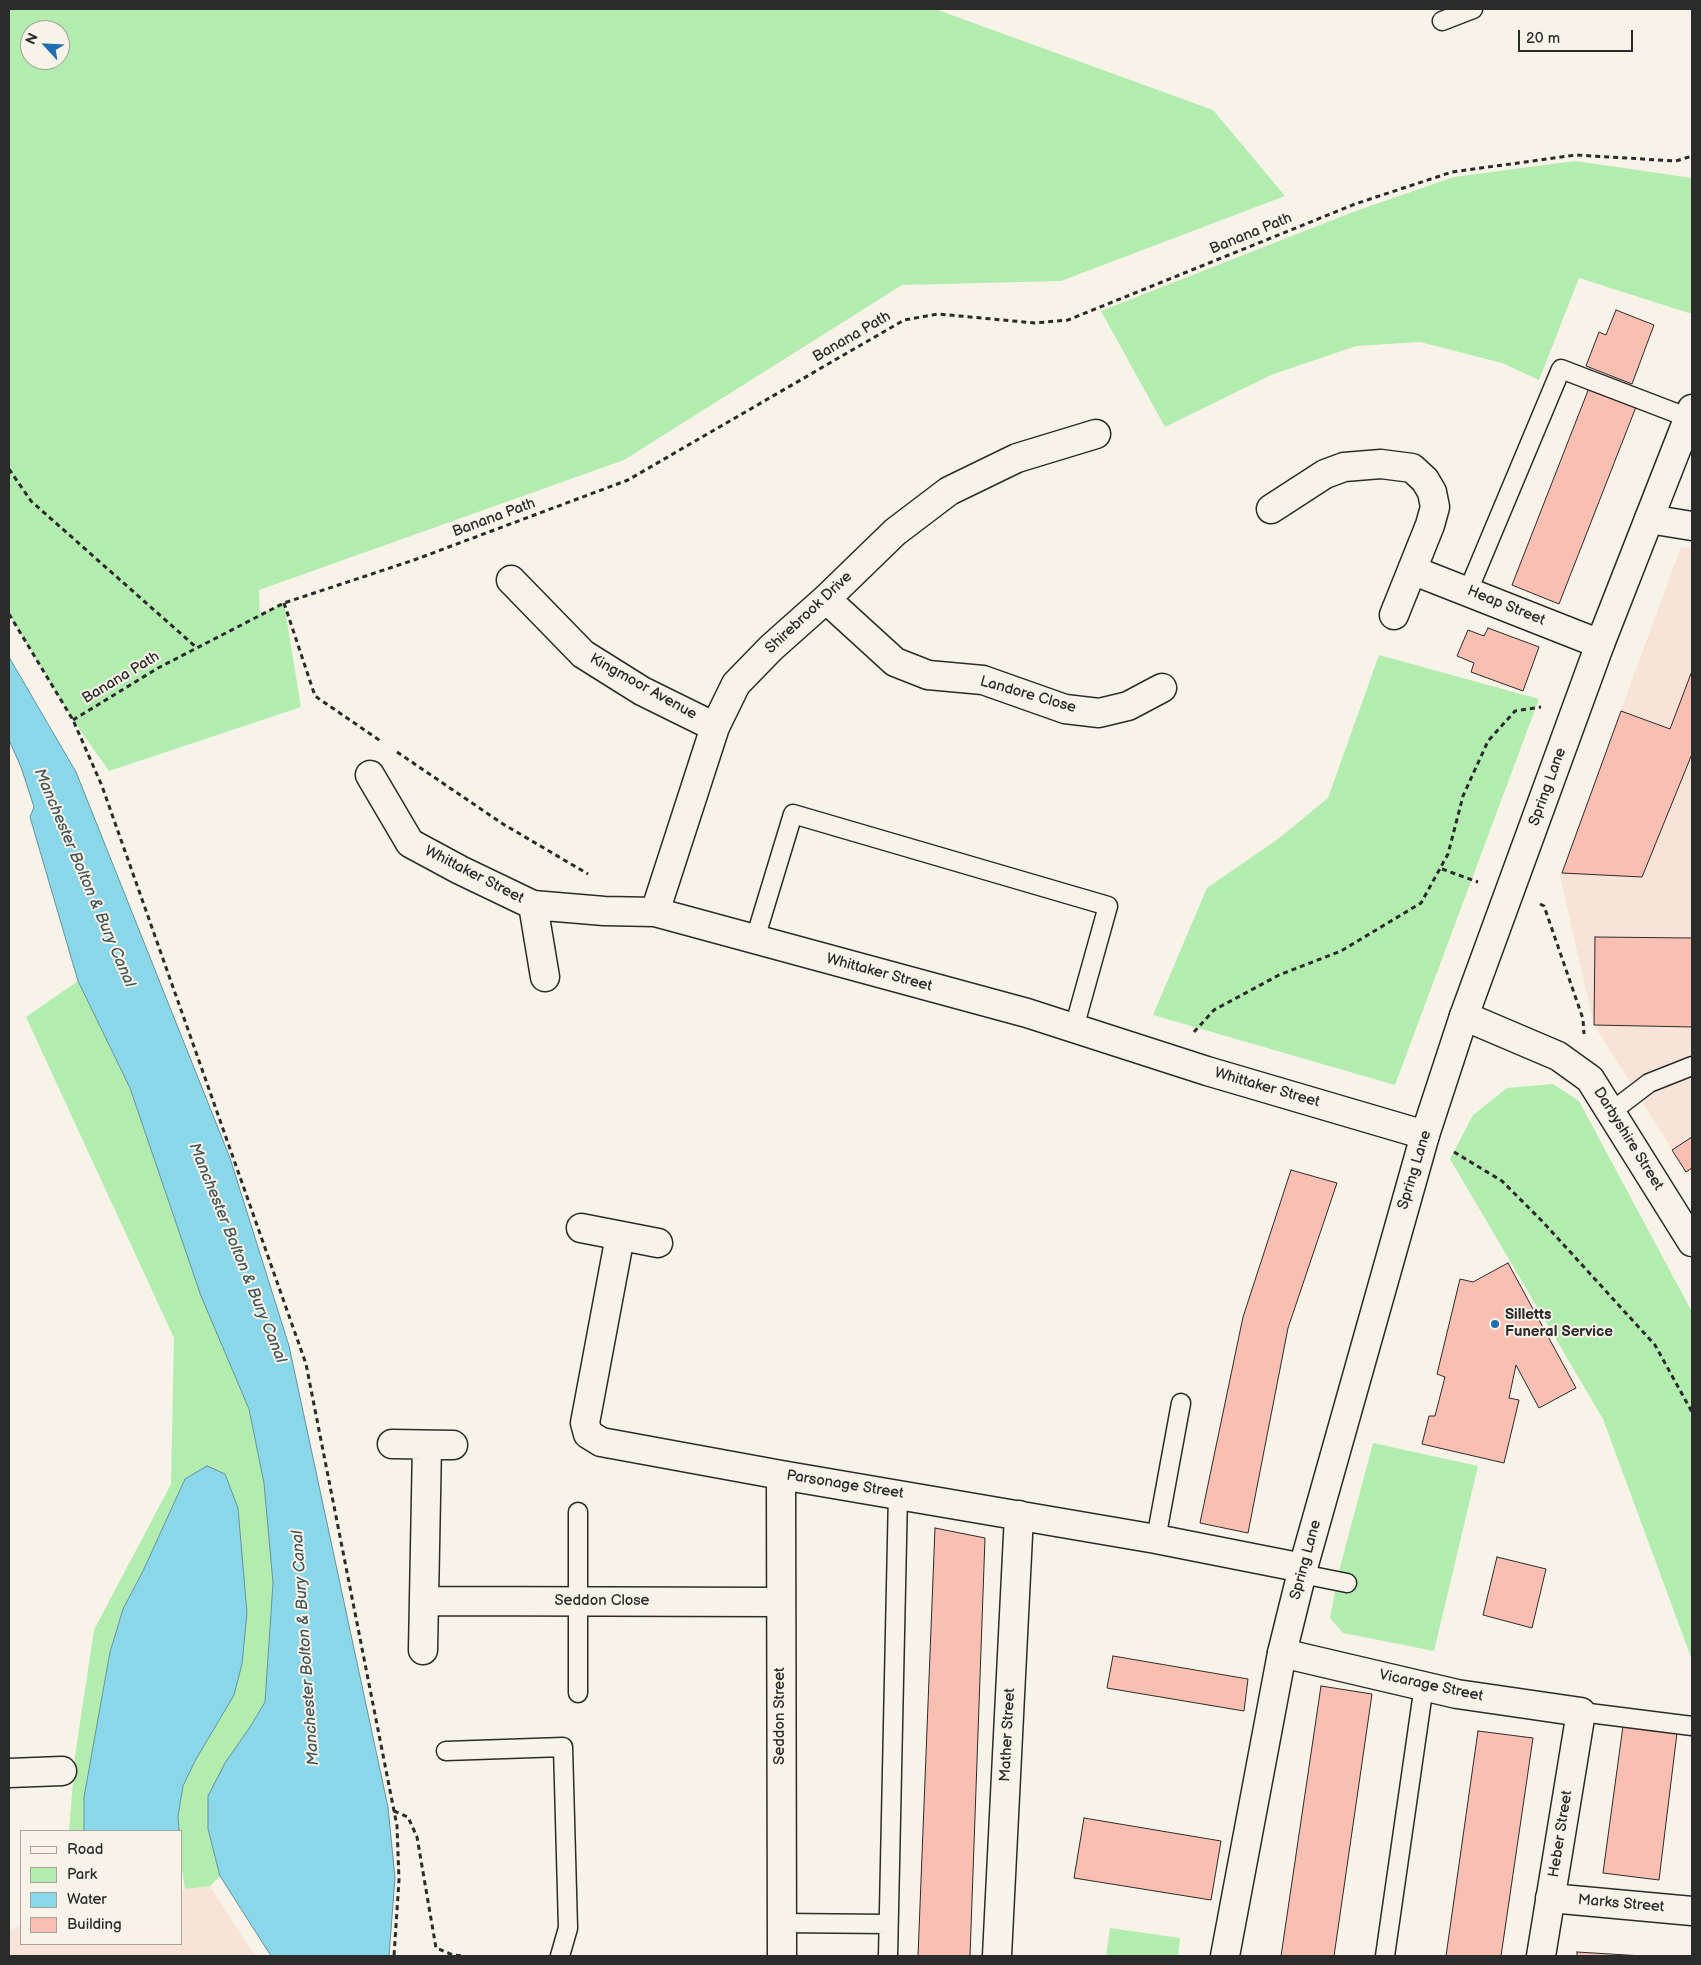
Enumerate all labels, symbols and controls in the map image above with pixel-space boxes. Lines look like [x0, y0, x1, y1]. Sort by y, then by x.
north arrow [20, 20, 70, 70]
scale bar [1521, 20, 1636, 52]
text: 20 m [1526, 29, 1560, 48]
text: N [22, 31, 42, 47]
street label: Banana Path [1207, 209, 1295, 259]
street label: Banana Path [810, 307, 894, 367]
street label: Banana Path [450, 495, 538, 541]
street label: Shirebrook Drive [762, 568, 856, 658]
street label: Heap Street [1464, 582, 1548, 630]
street label: Banana Path [79, 648, 163, 708]
street label: Kingmoor Avenue [586, 650, 700, 724]
street label: Landore Close [978, 673, 1078, 717]
street label: Spring Lane [1526, 745, 1570, 829]
water label: Manchester Bolton & Bury Canal [29, 766, 139, 990]
street label: Whittaker Street [421, 842, 527, 908]
street label: Whittaker Street [824, 950, 934, 996]
street label: Whittaker Street [1212, 1064, 1322, 1112]
street label: Darbyshire Street [1589, 1084, 1667, 1194]
street label: Spring Lane [1394, 1128, 1436, 1212]
water label: Manchester Bolton & Bury Canal [184, 1140, 290, 1366]
place label: Silletts Funeral Service [1505, 1306, 1613, 1341]
marker: Silletts Funeral Service [1489, 1318, 1501, 1330]
street label: Parsonage Street [785, 1467, 905, 1503]
street label: Spring Lane [1287, 1518, 1325, 1602]
water label: Manchester Bolton & Bury Canal [288, 1530, 324, 1766]
street label: Seddon Close [555, 1592, 649, 1610]
street label: Vicarage Street [1377, 1666, 1485, 1706]
street label: Seddon Street [771, 1667, 789, 1765]
street label: Mather Street [997, 1688, 1019, 1782]
street label: Heber Street [1545, 1789, 1577, 1879]
legend [20, 1830, 182, 1945]
text: Road [67, 1840, 103, 1859]
text: Park [67, 1865, 97, 1884]
text: Water [67, 1890, 107, 1909]
street label: Marks Street [1577, 1891, 1665, 1917]
text: Building [67, 1915, 122, 1934]

